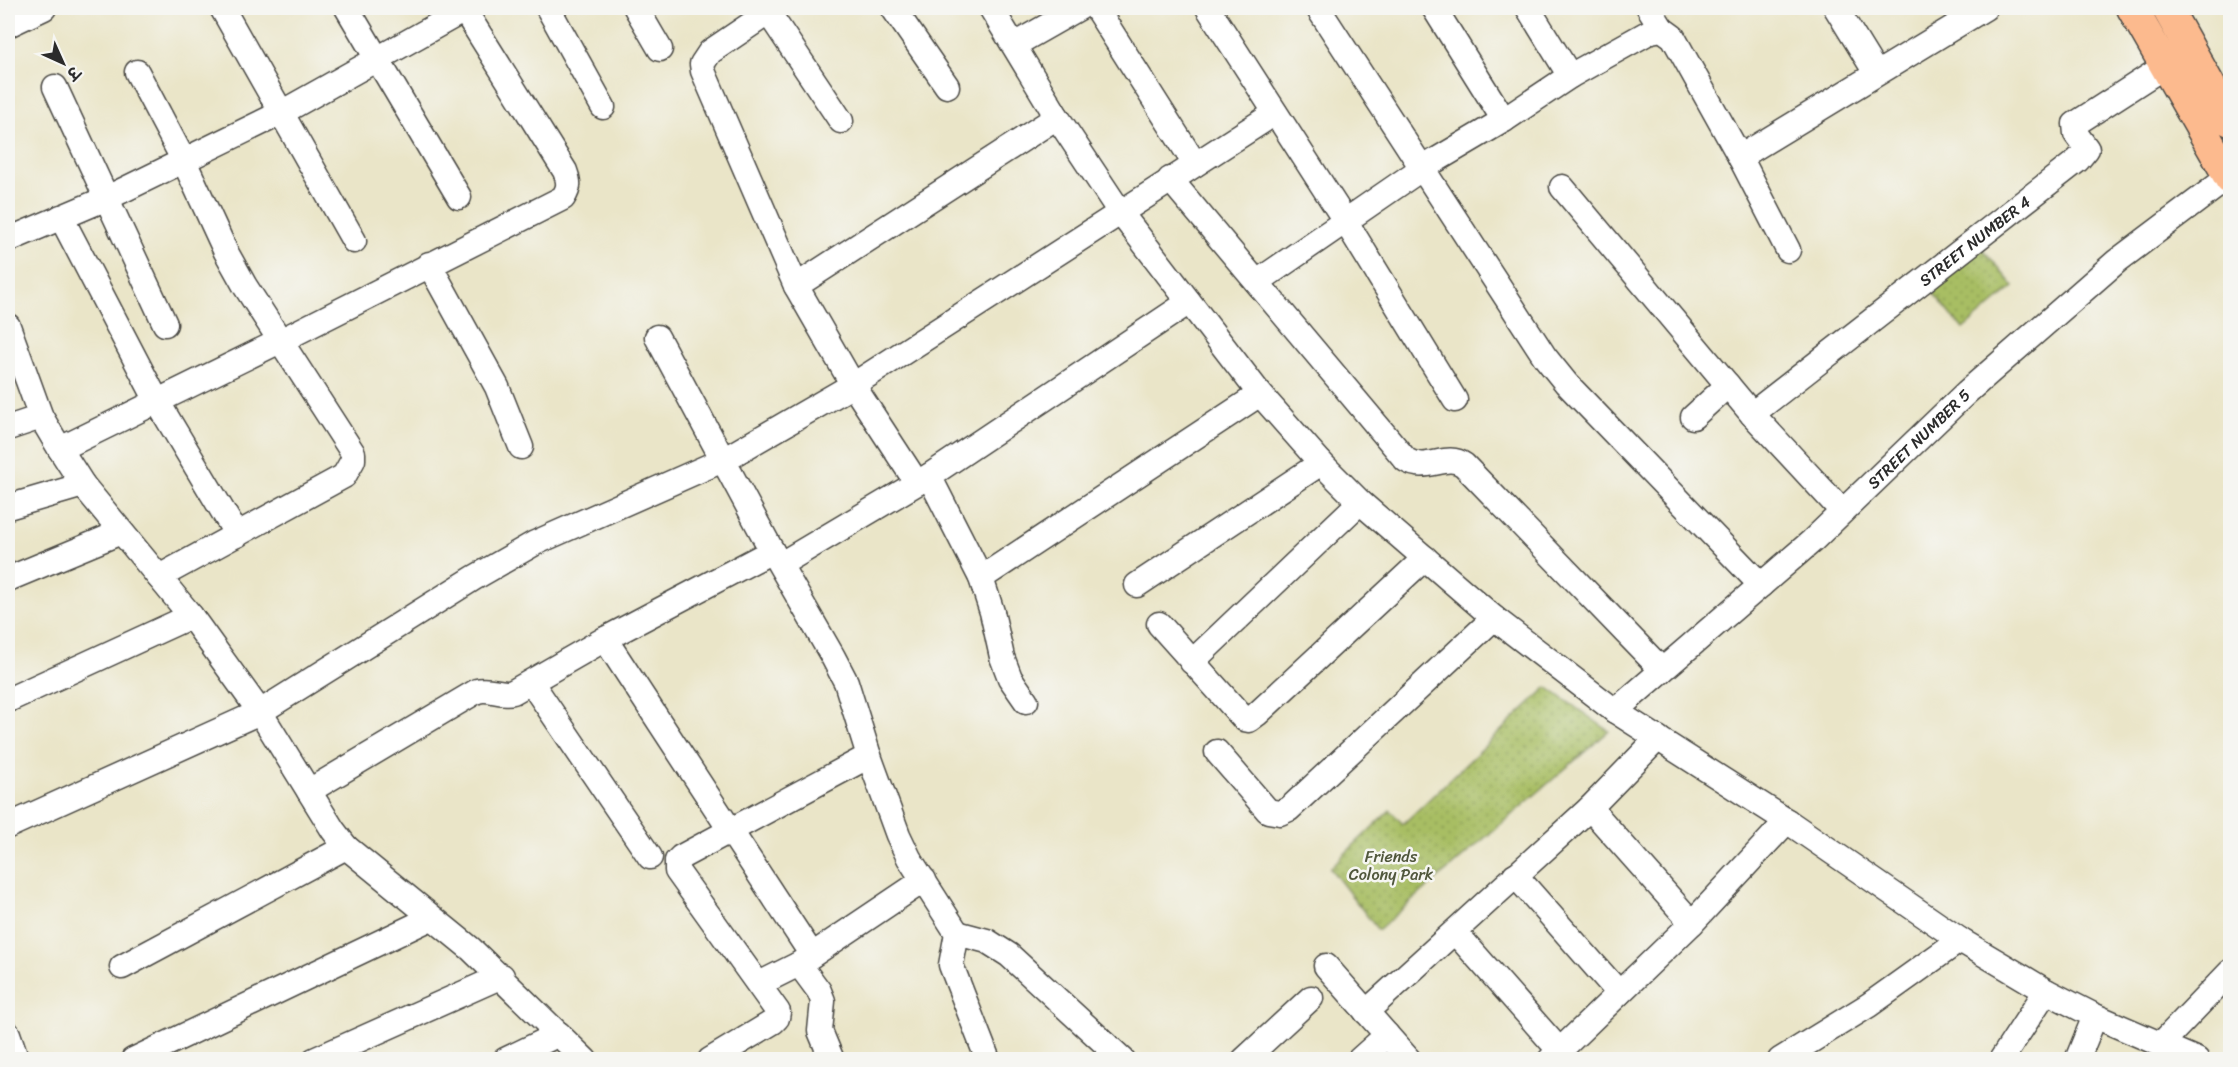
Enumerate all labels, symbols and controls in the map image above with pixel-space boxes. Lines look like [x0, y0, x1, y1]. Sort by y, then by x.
north arrow [33, 33, 93, 93]
text: उ [58, 58, 89, 88]
street label: STREET NUMBER 4 [1912, 188, 2037, 294]
street label: STREET NUMBER 5 [1860, 381, 1977, 496]
park label: Friends Colony Park [1349, 842, 1434, 889]

